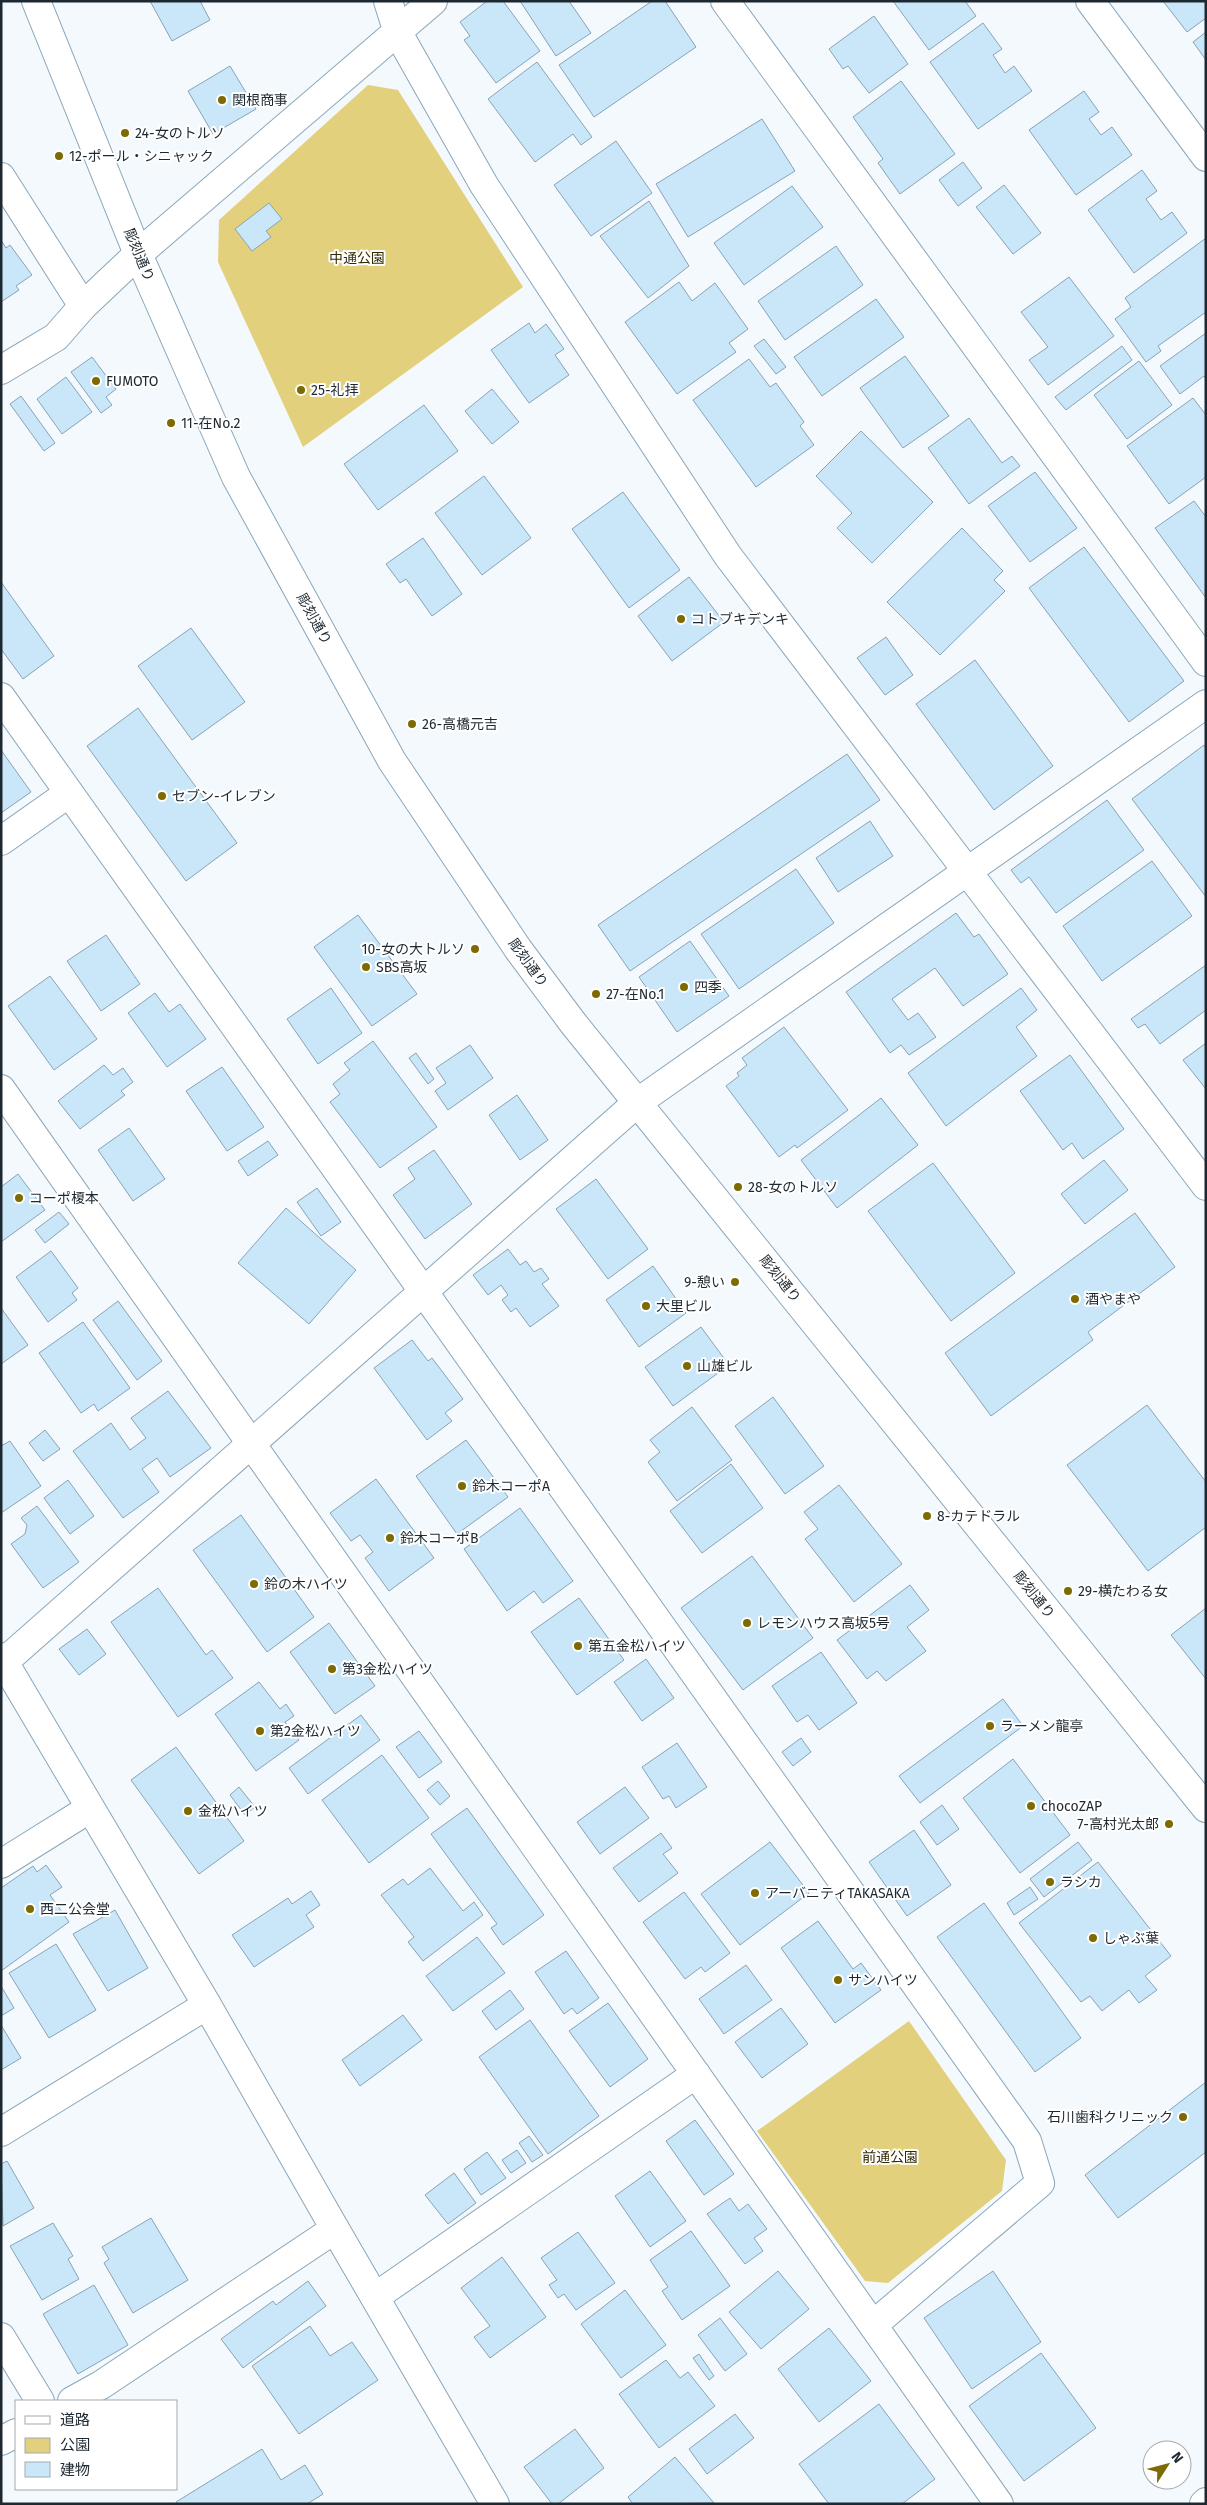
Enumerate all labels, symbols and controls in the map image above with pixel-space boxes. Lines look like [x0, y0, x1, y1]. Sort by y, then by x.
place label: 関根商事 [232, 92, 288, 109]
marker: 関根商事 [216, 94, 228, 106]
place label: 24-女のトルソ [135, 125, 225, 142]
marker: 24-女のトルソ [119, 127, 131, 139]
place label: 12-ポール・シニャック [69, 148, 214, 165]
marker: 12-ポール・シニャック [53, 150, 65, 162]
street label: 彫刻通り [120, 226, 158, 284]
park label: 中通公園 [329, 250, 385, 267]
place label: FUMOTO [106, 373, 159, 390]
marker: FUMOTO [90, 375, 102, 387]
place label: 25-礼拝 [311, 382, 359, 399]
marker: 25-礼拝 [295, 384, 307, 396]
place label: 11-在No.2 [181, 415, 241, 432]
marker: 11-在No.2 [165, 417, 177, 429]
street label: 彫刻通り [293, 590, 335, 648]
place label: コトブキデンキ [691, 611, 789, 628]
marker: コトブキデンキ [675, 613, 687, 625]
place label: 26-高橋元吉 [422, 716, 498, 733]
marker: 26-高橋元吉 [406, 718, 418, 730]
place label: セブン-イレブン [172, 788, 276, 805]
marker: セブン-イレブン [156, 790, 168, 802]
street label: 彫刻通り [505, 935, 551, 991]
place label: 10-女の大トルソ [361, 941, 465, 958]
marker: 10-女の大トルソ [469, 943, 481, 955]
place label: SBS高坂 [376, 959, 428, 976]
marker: SBS高坂 [360, 961, 372, 973]
place label: 四季 [694, 979, 722, 996]
marker: 四季 [678, 981, 690, 993]
place label: 27-在No.1 [606, 986, 664, 1003]
marker: 27-在No.1 [590, 988, 602, 1000]
place label: 28-女のトルソ [748, 1179, 838, 1196]
marker: 28-女のトルソ [732, 1181, 744, 1193]
place label: コーポ榎本 [29, 1190, 99, 1207]
marker: コーポ榎本 [13, 1192, 25, 1204]
street label: 彫刻通り [756, 1252, 804, 1306]
place label: 9-憩い [684, 1274, 725, 1291]
marker: 9-憩い [729, 1276, 741, 1288]
place label: 酒やまや [1085, 1291, 1141, 1308]
marker: 酒やまや [1069, 1293, 1081, 1305]
place label: 大里ビル [656, 1298, 712, 1315]
marker: 大里ビル [640, 1300, 652, 1312]
place label: 山雄ビル [697, 1358, 753, 1375]
marker: 山雄ビル [681, 1360, 693, 1372]
place label: 鈴木コーポA [472, 1478, 550, 1495]
marker: 鈴木コーポA [456, 1480, 468, 1492]
place label: 8-カテドラル [937, 1508, 1020, 1525]
marker: 8-カテドラル [921, 1510, 933, 1522]
place label: 鈴木コーポB [400, 1530, 479, 1547]
marker: 鈴木コーポB [384, 1532, 396, 1544]
street label: 彫刻通り [1010, 1568, 1058, 1622]
place label: 鈴の木ハイツ [264, 1576, 348, 1593]
marker: 鈴の木ハイツ [248, 1578, 260, 1590]
place label: 29-横たわる女 [1078, 1583, 1168, 1600]
marker: 29-横たわる女 [1062, 1585, 1074, 1597]
place label: レモンハウス高坂5号 [757, 1615, 890, 1632]
marker: レモンハウス高坂5号 [741, 1617, 753, 1629]
place label: 第五金松ハイツ [588, 1638, 686, 1655]
marker: 第五金松ハイツ [572, 1640, 584, 1652]
place label: 第3金松ハイツ [342, 1661, 433, 1678]
marker: 第3金松ハイツ [326, 1663, 338, 1675]
place label: ラーメン龍亭 [1000, 1718, 1083, 1735]
marker: ラーメン龍亭 [984, 1720, 996, 1732]
place label: 第2金松ハイツ [270, 1723, 361, 1740]
marker: 第2金松ハイツ [254, 1725, 266, 1737]
place label: chocoZAP [1041, 1798, 1102, 1815]
marker: chocoZAP [1025, 1800, 1037, 1812]
place label: 金松ハイツ [198, 1803, 268, 1820]
marker: 金松ハイツ [182, 1805, 194, 1817]
place label: 7-高村光太郎 [1077, 1816, 1159, 1833]
marker: 7-高村光太郎 [1163, 1818, 1175, 1830]
place label: ラシカ [1060, 1874, 1102, 1891]
marker: ラシカ [1044, 1876, 1056, 1888]
place label: アーバニティTAKASAKA [765, 1885, 910, 1902]
marker: アーバニティTAKASAKA [749, 1887, 761, 1899]
place label: 西二公会堂 [40, 1901, 110, 1918]
marker: 西二公会堂 [24, 1903, 36, 1915]
place label: しゃぶ葉 [1103, 1930, 1159, 1947]
marker: しゃぶ葉 [1087, 1932, 1099, 1944]
place label: サンハイツ [848, 1972, 918, 1989]
marker: サンハイツ [832, 1974, 844, 1986]
place label: 石川歯科クリニック [1047, 2109, 1173, 2126]
marker: 石川歯科クリニック [1177, 2111, 1189, 2123]
park label: 前通公園 [862, 2149, 918, 2166]
legend [15, 2400, 178, 2490]
text: 道路 [60, 2411, 90, 2429]
text: 公園 [60, 2436, 90, 2454]
north arrow [1142, 2440, 1192, 2490]
text: N [1168, 2449, 1187, 2466]
text: 建物 [60, 2461, 90, 2479]

